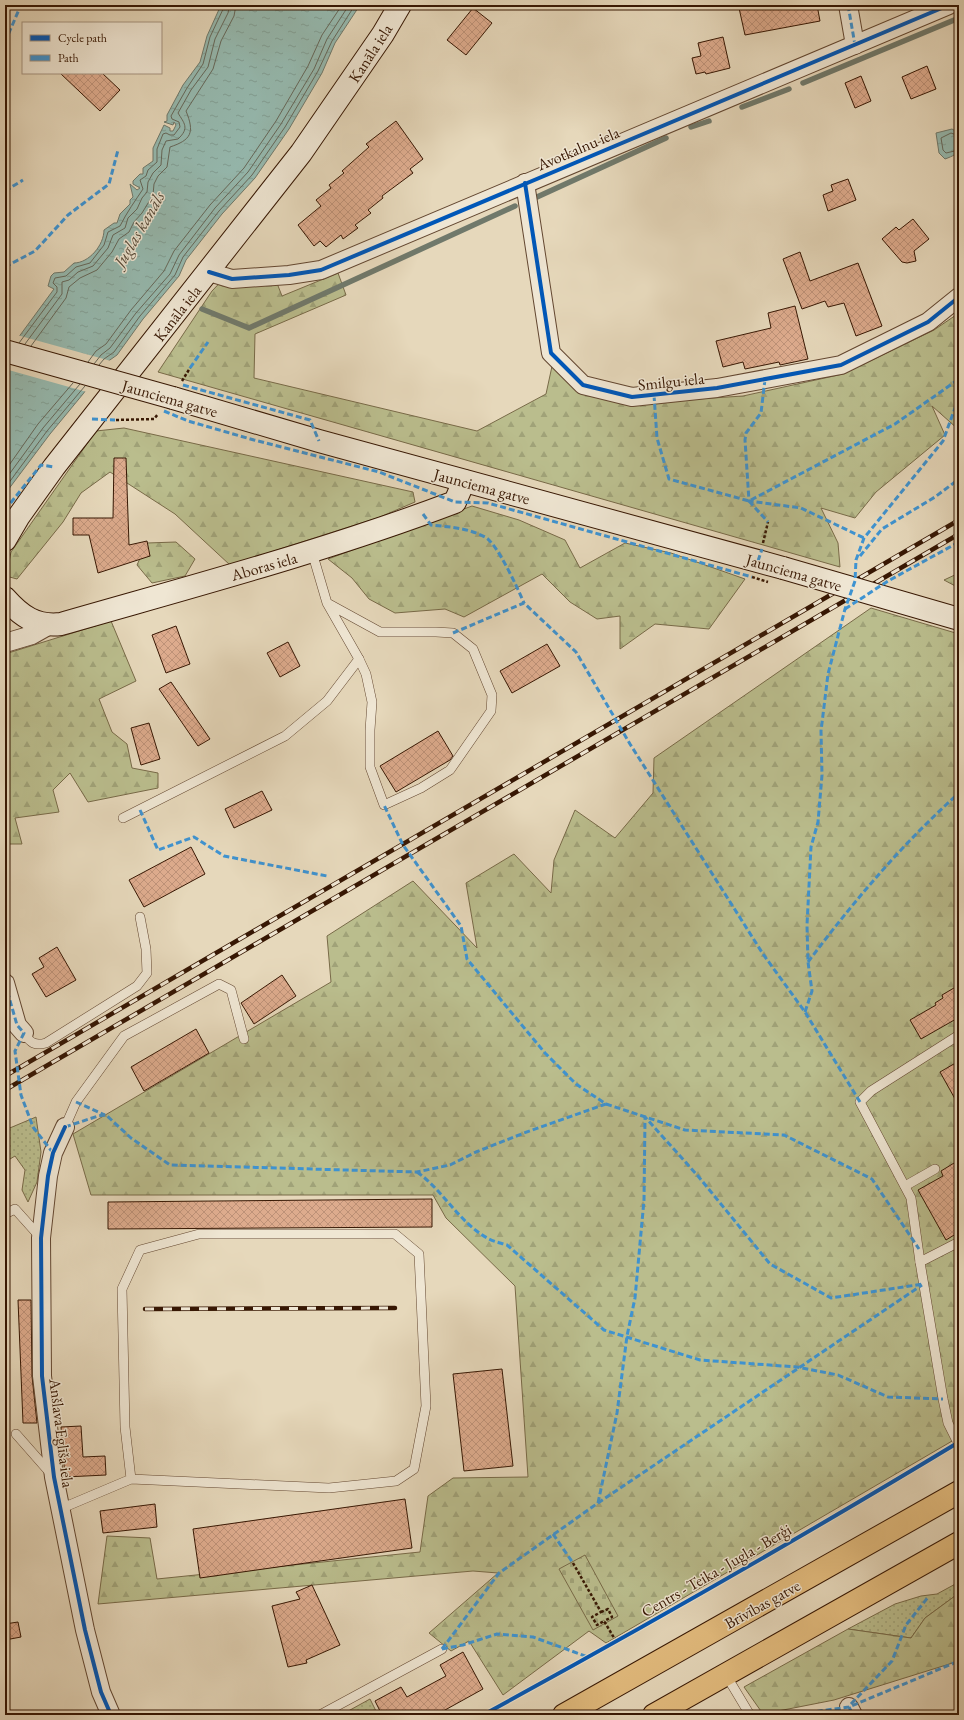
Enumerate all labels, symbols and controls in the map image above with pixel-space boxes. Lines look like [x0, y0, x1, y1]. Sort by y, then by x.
street label: Kanāla iela [344, 19, 398, 87]
legend [22, 22, 162, 74]
text: Cycle path [58, 30, 107, 46]
text: Path [58, 50, 79, 66]
street label: Avotkalnu iela [533, 121, 623, 176]
water label: Juglas kanāls [107, 187, 170, 274]
street label: Kanāla iela [149, 280, 206, 346]
street label: Smilgu iela [637, 368, 706, 395]
street label: Jaunciema gatve [118, 374, 220, 422]
street label: Jaunciema gatve [430, 463, 532, 509]
street label: Aboras iela [228, 547, 300, 586]
street label: Jaunciema gatve [742, 548, 844, 596]
street label: Anšlava Eglīša iela [44, 1376, 79, 1489]
street label: Centrs - Teika - Jugla - Berģi [637, 1519, 795, 1622]
street label: Brīvības gatve [721, 1575, 804, 1634]

